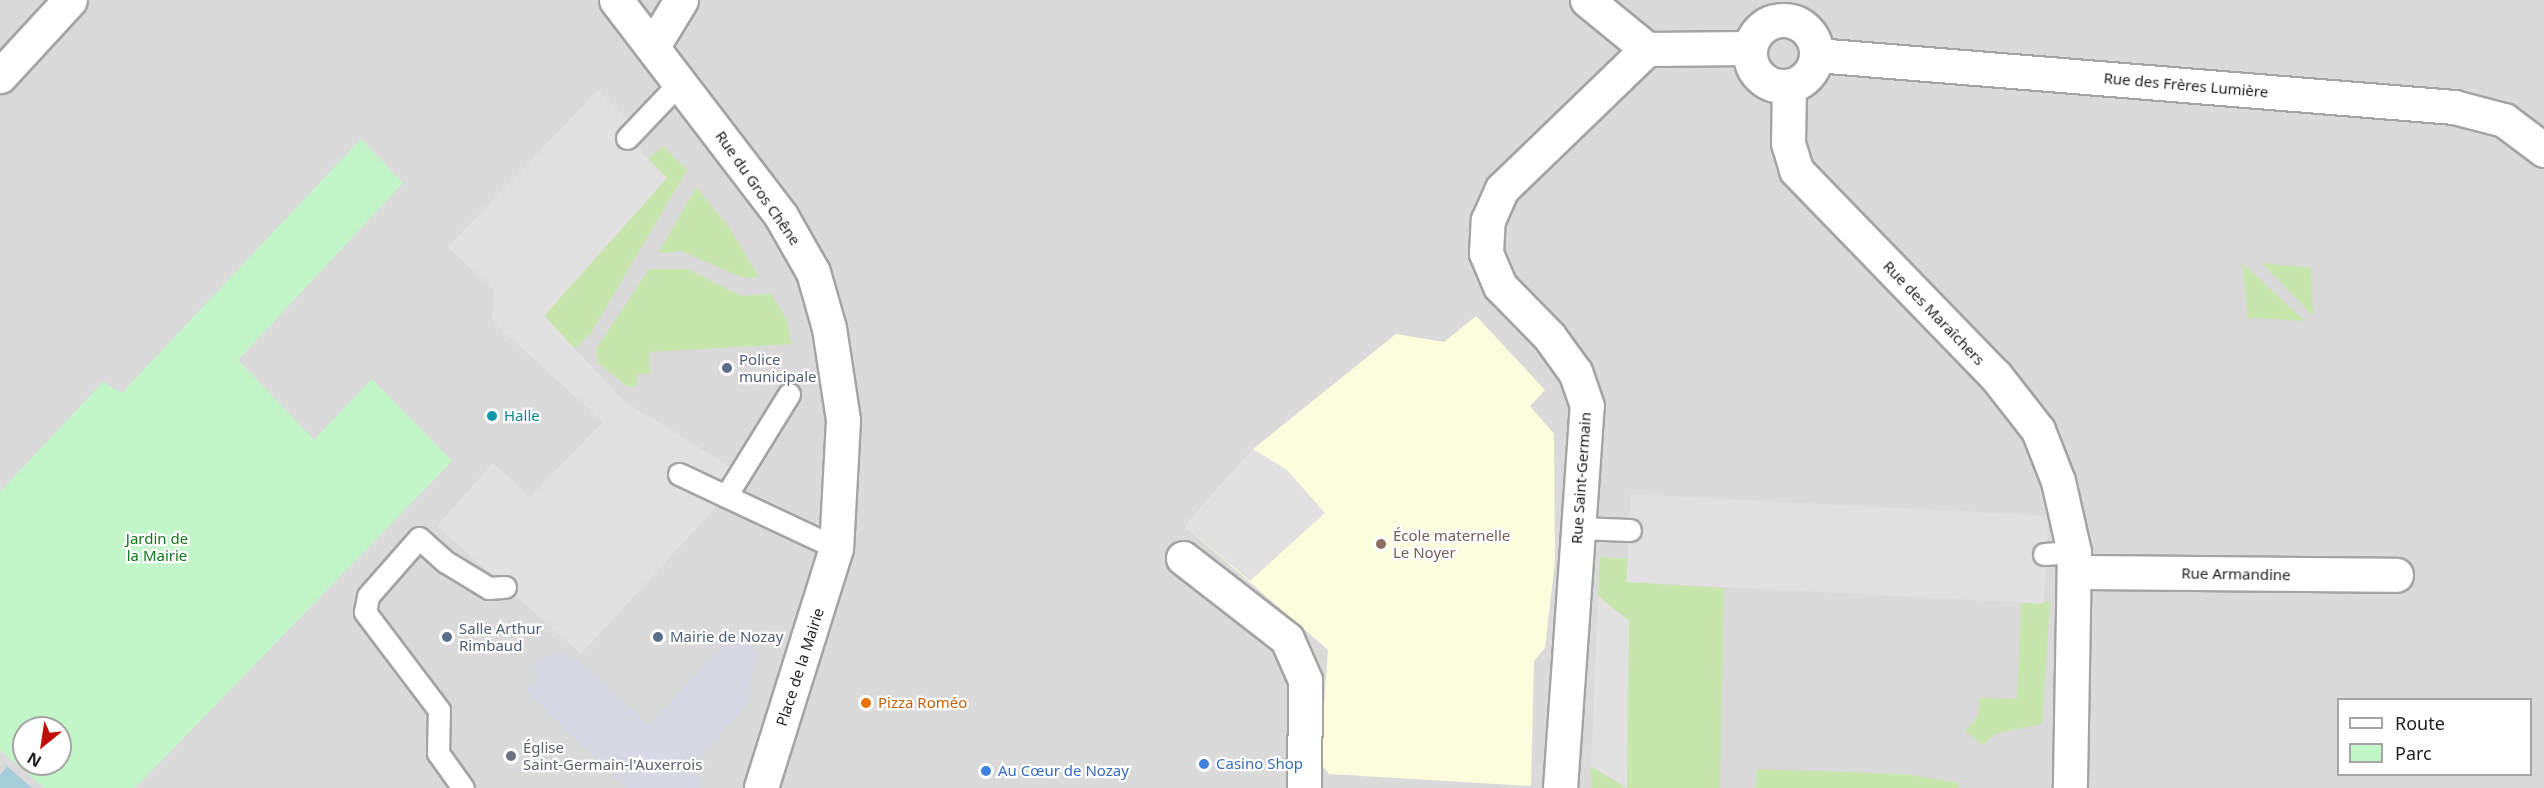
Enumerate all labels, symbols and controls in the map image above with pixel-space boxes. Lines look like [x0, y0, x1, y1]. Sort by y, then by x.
street label: Rue des Frères Lumière [2103, 69, 2269, 101]
street label: Rue du Gros Chêne [712, 127, 804, 249]
street label: Rue des Maraîchers [1880, 257, 1988, 369]
place label: Police municipale [739, 350, 816, 385]
marker: Police municipale [720, 361, 734, 375]
place label: Halle [504, 407, 540, 425]
marker: Halle [485, 409, 499, 423]
street label: Rue Saint-Germain [1567, 411, 1595, 545]
place label: École maternelle Le Noyer [1393, 526, 1510, 561]
park label: Jardin de la Mairie [126, 529, 188, 564]
marker: École maternelle Le Noyer [1374, 537, 1388, 551]
street label: Rue Armandine [2181, 564, 2291, 584]
street label: Place de la Mairie [772, 606, 828, 728]
place label: Salle Arthur Rimbaud [459, 619, 542, 654]
place label: Mairie de Nozay [670, 628, 783, 646]
marker: Salle Arthur Rimbaud [440, 630, 454, 644]
marker: Mairie de Nozay [651, 630, 665, 644]
place label: Pizza Roméo [878, 694, 967, 712]
marker: Pizza Roméo [859, 696, 873, 710]
legend [2337, 698, 2532, 776]
text: Route [2395, 711, 2445, 735]
north arrow [12, 716, 72, 776]
place label: Église Saint-Germain-l'Auxerrois [523, 738, 702, 773]
text: Parc [2395, 741, 2432, 765]
text: N [23, 747, 45, 773]
marker: Église Saint-Germain-l'Auxerrois [504, 749, 518, 763]
place label: Casino Shop [1216, 755, 1303, 773]
marker: Casino Shop [1197, 757, 1211, 771]
place label: Au Cœur de Nozay [998, 762, 1129, 780]
marker: Au Cœur de Nozay [979, 764, 993, 778]

